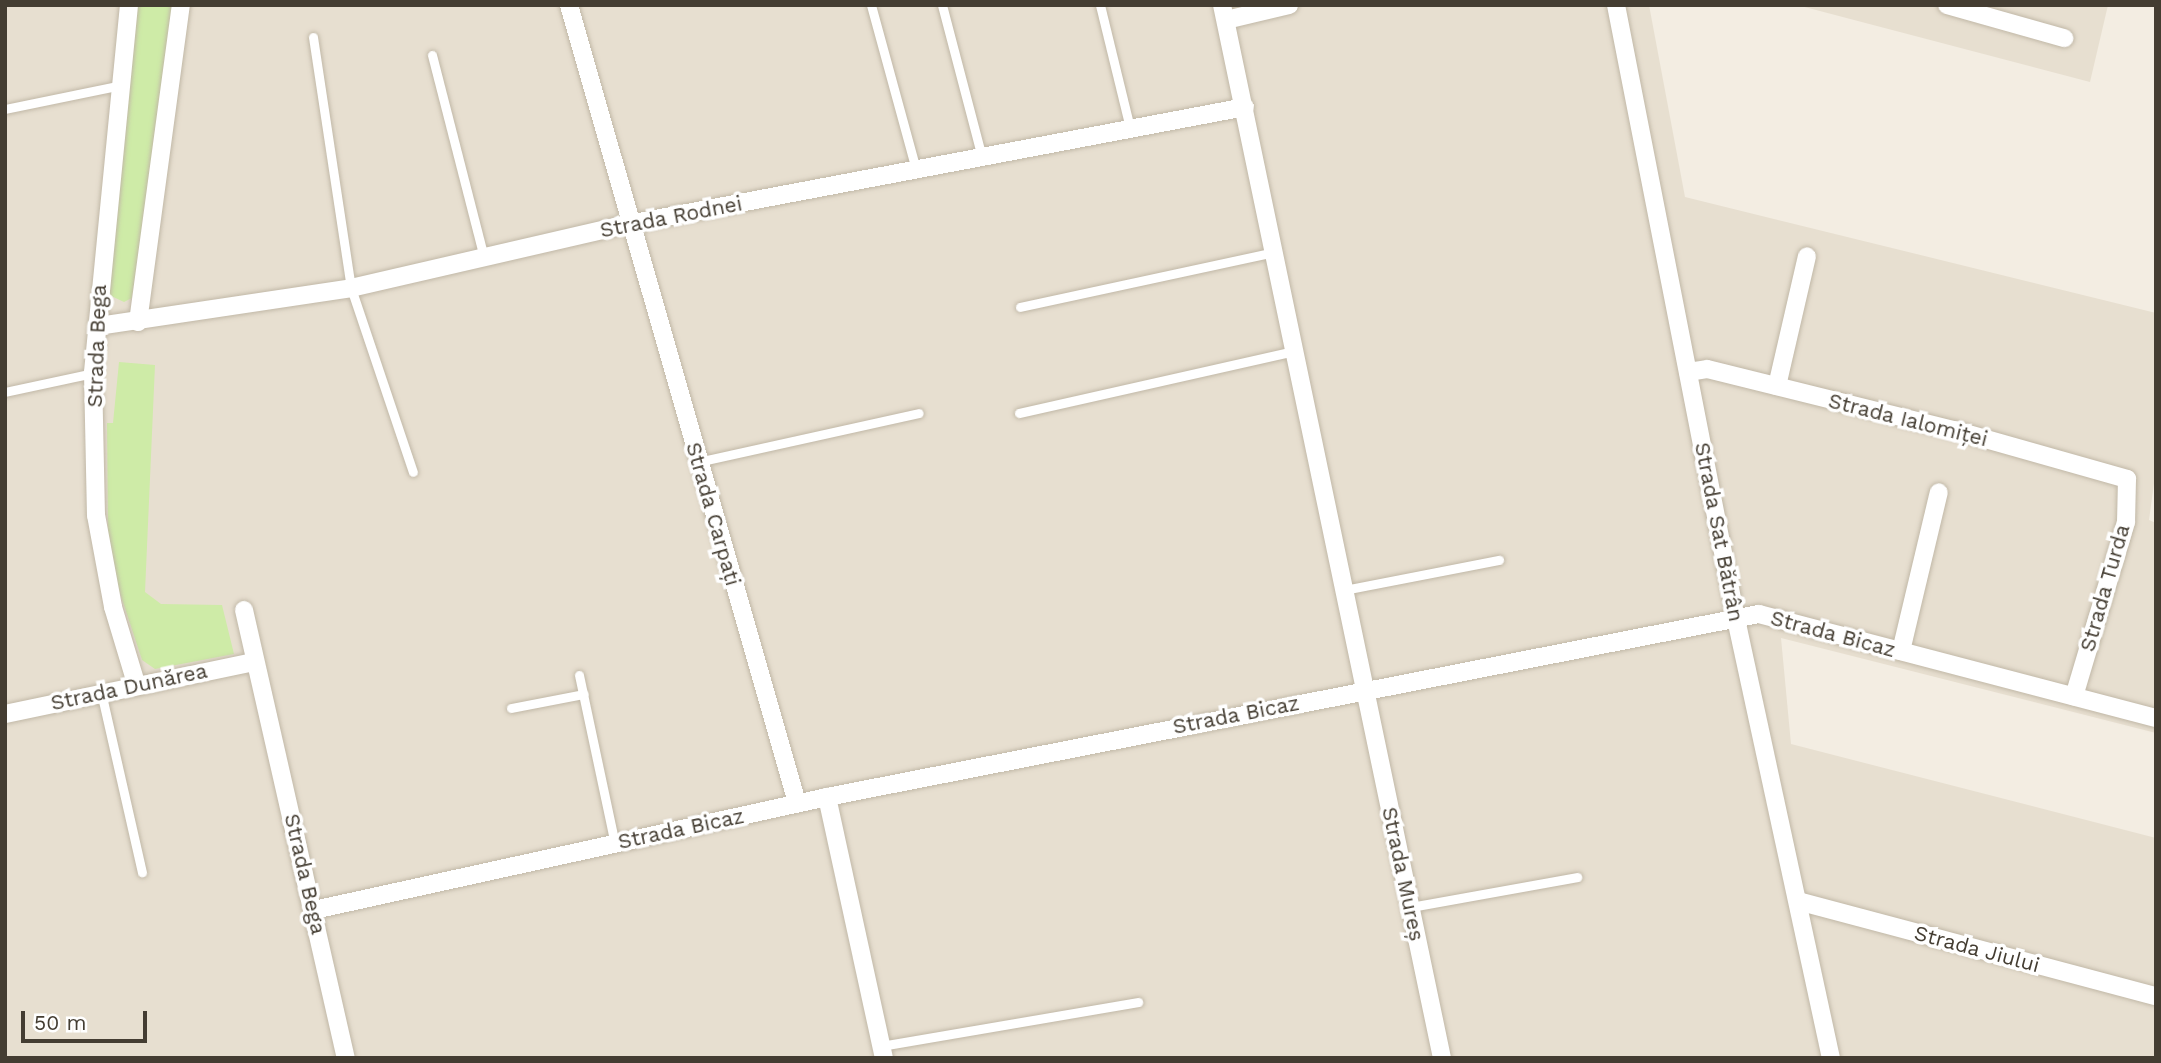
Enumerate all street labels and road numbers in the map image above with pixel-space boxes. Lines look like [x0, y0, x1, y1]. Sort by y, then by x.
street label: Strada Rodnei [598, 191, 744, 243]
street label: Strada Bega [82, 284, 112, 408]
street label: Strada Ialomiței [1826, 388, 1990, 452]
street label: Strada Carpați [680, 439, 746, 589]
street label: Strada Sat Bătrân [1689, 440, 1749, 624]
street label: Strada Turda [2075, 521, 2135, 655]
street label: Strada Bicaz [1768, 605, 1898, 663]
street label: Strada Dunărea [48, 658, 210, 716]
street label: Strada Bicaz [1170, 690, 1302, 740]
street label: Strada Bicaz [615, 803, 747, 855]
street label: Strada Mureș [1376, 804, 1430, 944]
street label: Strada Bega [279, 811, 331, 937]
street label: Strada Jiului [1911, 920, 2043, 978]

